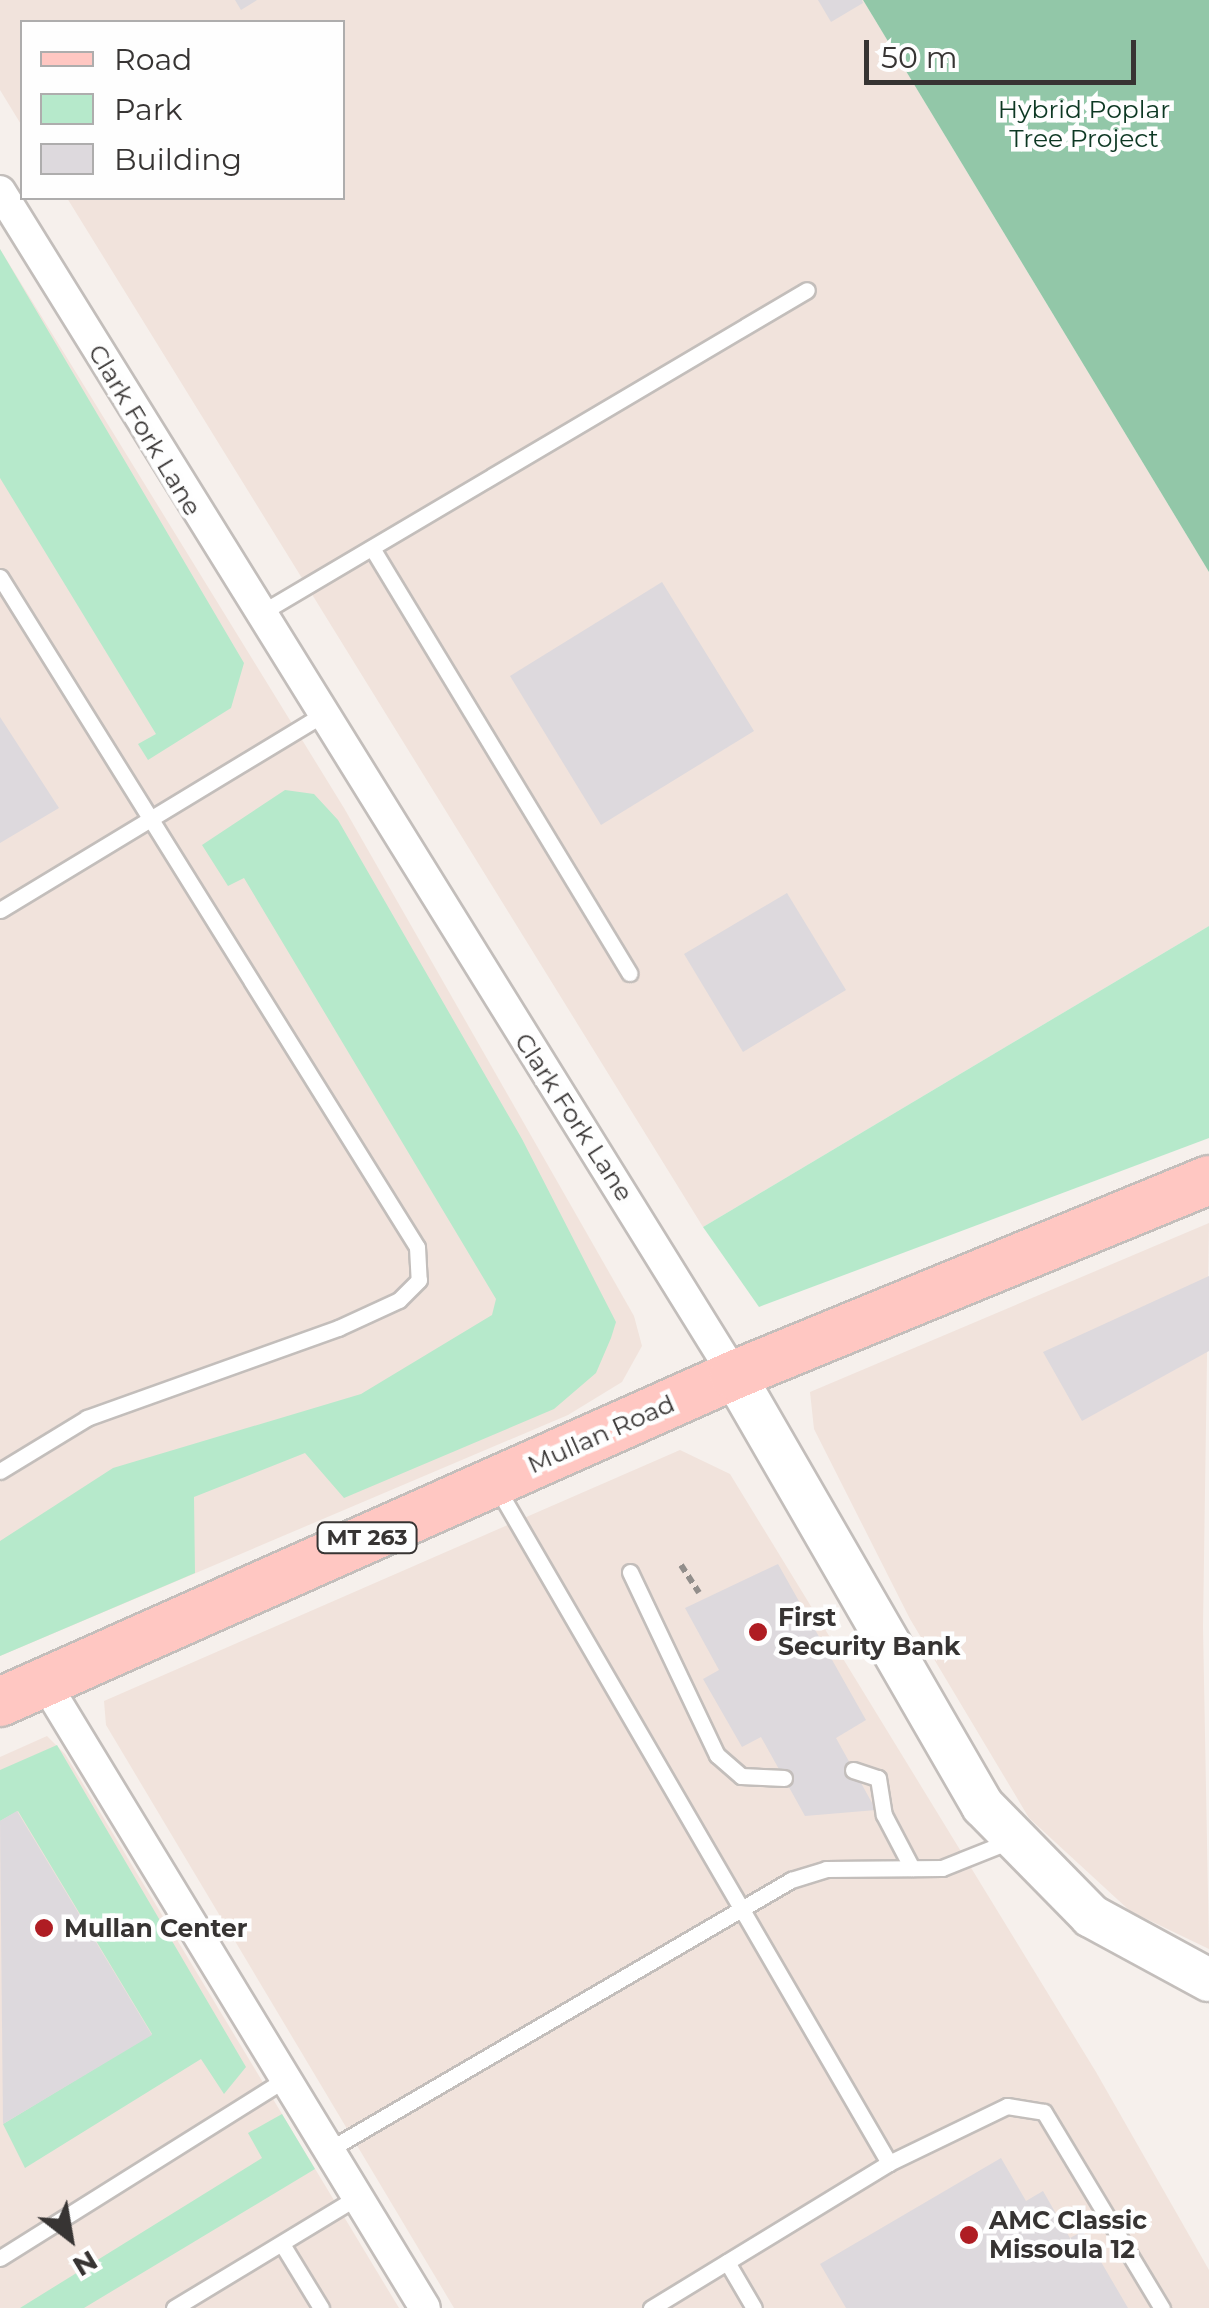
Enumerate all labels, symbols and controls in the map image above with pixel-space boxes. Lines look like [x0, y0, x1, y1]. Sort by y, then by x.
legend [20, 20, 345, 200]
scale bar [869, 20, 1142, 82]
text: 50 m [881, 39, 958, 76]
text: Road [114, 41, 192, 78]
text: Park [114, 91, 183, 128]
park label: Hybrid Poplar Tree Project [998, 95, 1170, 154]
text: Building [114, 141, 242, 178]
street label: Clark Fork Lane [82, 339, 208, 521]
street label: Clark Fork Lane [508, 1027, 640, 1207]
street label: Mullan Road [523, 1388, 679, 1480]
road number: MT 263 [314, 1521, 420, 1555]
place label: First Security Bank [778, 1603, 960, 1662]
marker: First Security Bank [747, 1621, 769, 1643]
place label: Mullan Center [64, 1913, 248, 1943]
marker: Mullan Center [33, 1917, 55, 1939]
north arrow [20, 2188, 120, 2288]
place label: AMC Classic Missoula 12 [989, 2206, 1147, 2265]
marker: AMC Classic Missoula 12 [958, 2224, 980, 2246]
text: N [67, 2243, 104, 2284]

